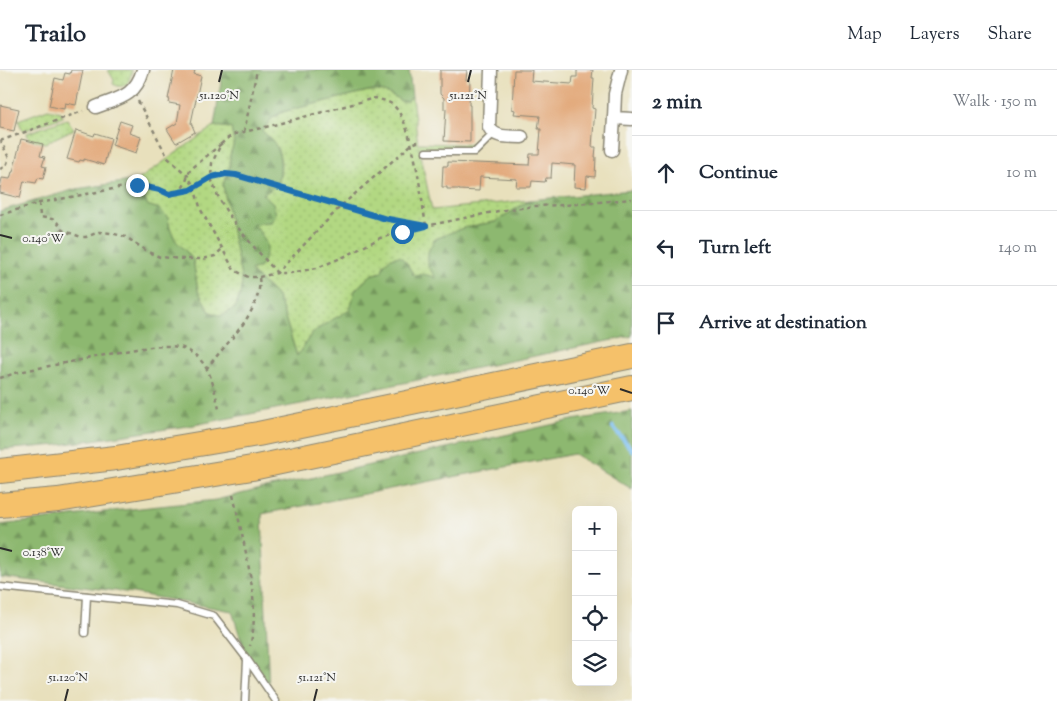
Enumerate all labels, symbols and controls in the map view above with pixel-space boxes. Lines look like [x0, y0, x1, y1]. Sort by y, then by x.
text: Trailo [25, 18, 86, 52]
text: Map [847, 22, 882, 48]
text: Layers [910, 22, 960, 48]
text: Share [988, 22, 1032, 48]
text: 51.120°N [198, 87, 239, 105]
text: 51.121°N [448, 87, 487, 105]
text: 2 min [652, 88, 702, 118]
text: Walk · 150 m [953, 91, 1037, 114]
icon: ahead [652, 159, 680, 187]
text: Continue [699, 160, 778, 187]
text: 10 m [1007, 162, 1037, 185]
route end [126, 174, 149, 197]
route start [391, 221, 414, 244]
text: 0.140°W [22, 230, 64, 248]
icon: left [652, 234, 680, 262]
text: Turn left [699, 235, 771, 262]
text: 140 m [999, 237, 1037, 260]
icon: arrive [652, 309, 680, 337]
text: Arrive at destination [699, 310, 867, 337]
text: 0.140°W [568, 382, 610, 400]
map controls [572, 506, 617, 686]
button: + [572, 506, 617, 551]
text: 0.138°W [23, 544, 64, 562]
button: − [572, 551, 617, 596]
button: locate [572, 596, 617, 641]
button: layers [572, 641, 617, 686]
text: 51.120°N [47, 669, 88, 687]
text: 51.121°N [297, 669, 336, 687]

